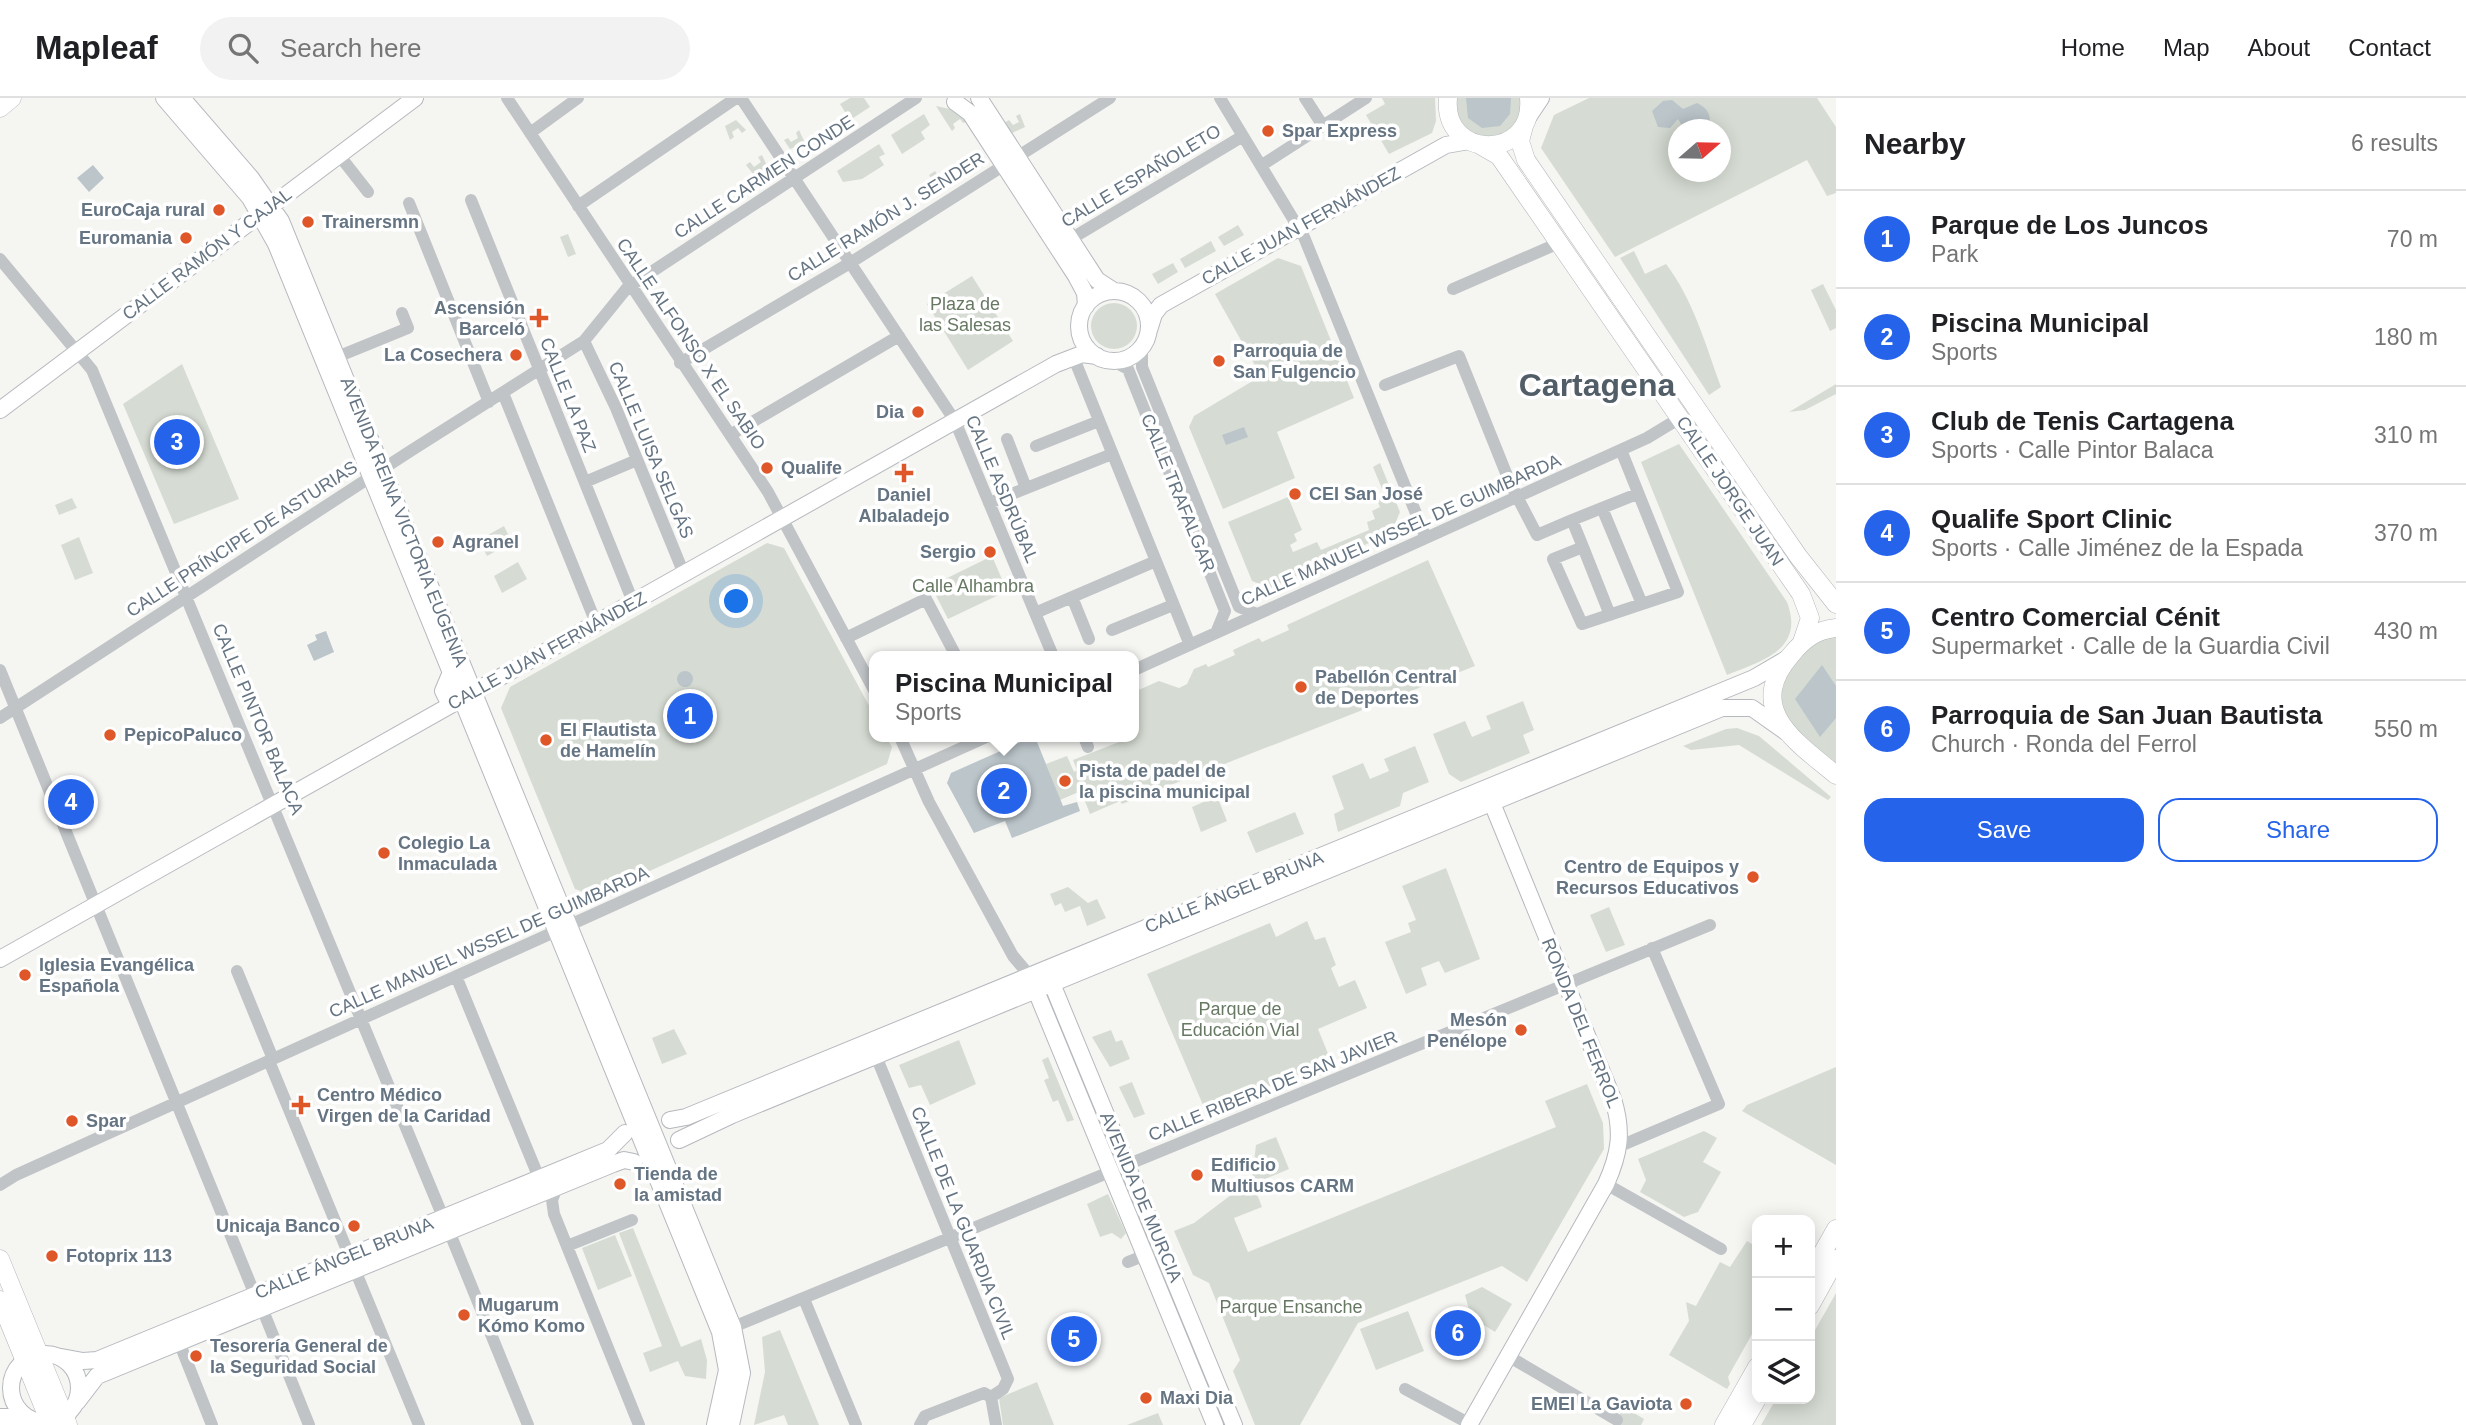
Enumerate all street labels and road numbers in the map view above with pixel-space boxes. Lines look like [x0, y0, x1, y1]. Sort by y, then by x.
street label: CALLE CARMEN CONDE [670, 111, 858, 243]
street label: CALLE ESPAÑOLETO [1057, 120, 1224, 232]
street label: CALLE RAMÓN J. SENDER [783, 147, 988, 286]
street label: CALLE JUAN FERNÁNDEZ [1198, 163, 1404, 289]
street label: CALLE RAMÓN Y CAJAL [118, 183, 295, 324]
street label: CALLE ALFONSO X EL SABIO [613, 235, 769, 453]
street label: CALLE LA PAZ [536, 335, 600, 455]
street label: CALLE LUISA SELGÁS [605, 359, 697, 541]
street label: AVENIDA REINA VICTORIA EUGENIA [337, 374, 471, 670]
street label: CALLE TRAFALGAR [1137, 411, 1219, 575]
street label: CALLE ASDRÚBAL [962, 412, 1043, 566]
street label: CALLE JORGE JUAN [1672, 412, 1788, 570]
street label: CALLE MANUEL WSSEL DE GUIMBARDA [1238, 450, 1564, 610]
street label: CALLE PRÍNCIPE DE ASTURIAS [123, 457, 361, 621]
street label: CALLE JUAN FERNÁNDEZ [444, 588, 650, 714]
street label: CALLE PINTOR BALACA [209, 620, 307, 818]
street label: CALLE ÁNGEL BRUNA [1142, 847, 1326, 937]
street label: CALLE MANUEL WSSEL DE GUIMBARDA [326, 862, 652, 1022]
street label: RONDA DEL FERROL [1538, 935, 1624, 1111]
street label: CALLE RIBERA DE SAN JAVIER [1146, 1027, 1400, 1145]
street label: CALLE DE LA GUARDIA CIVIL [907, 1104, 1019, 1342]
street label: AVENIDA DE MURCIA [1096, 1109, 1186, 1285]
street label: CALLE ÁNGEL BRUNA [252, 1213, 436, 1303]

